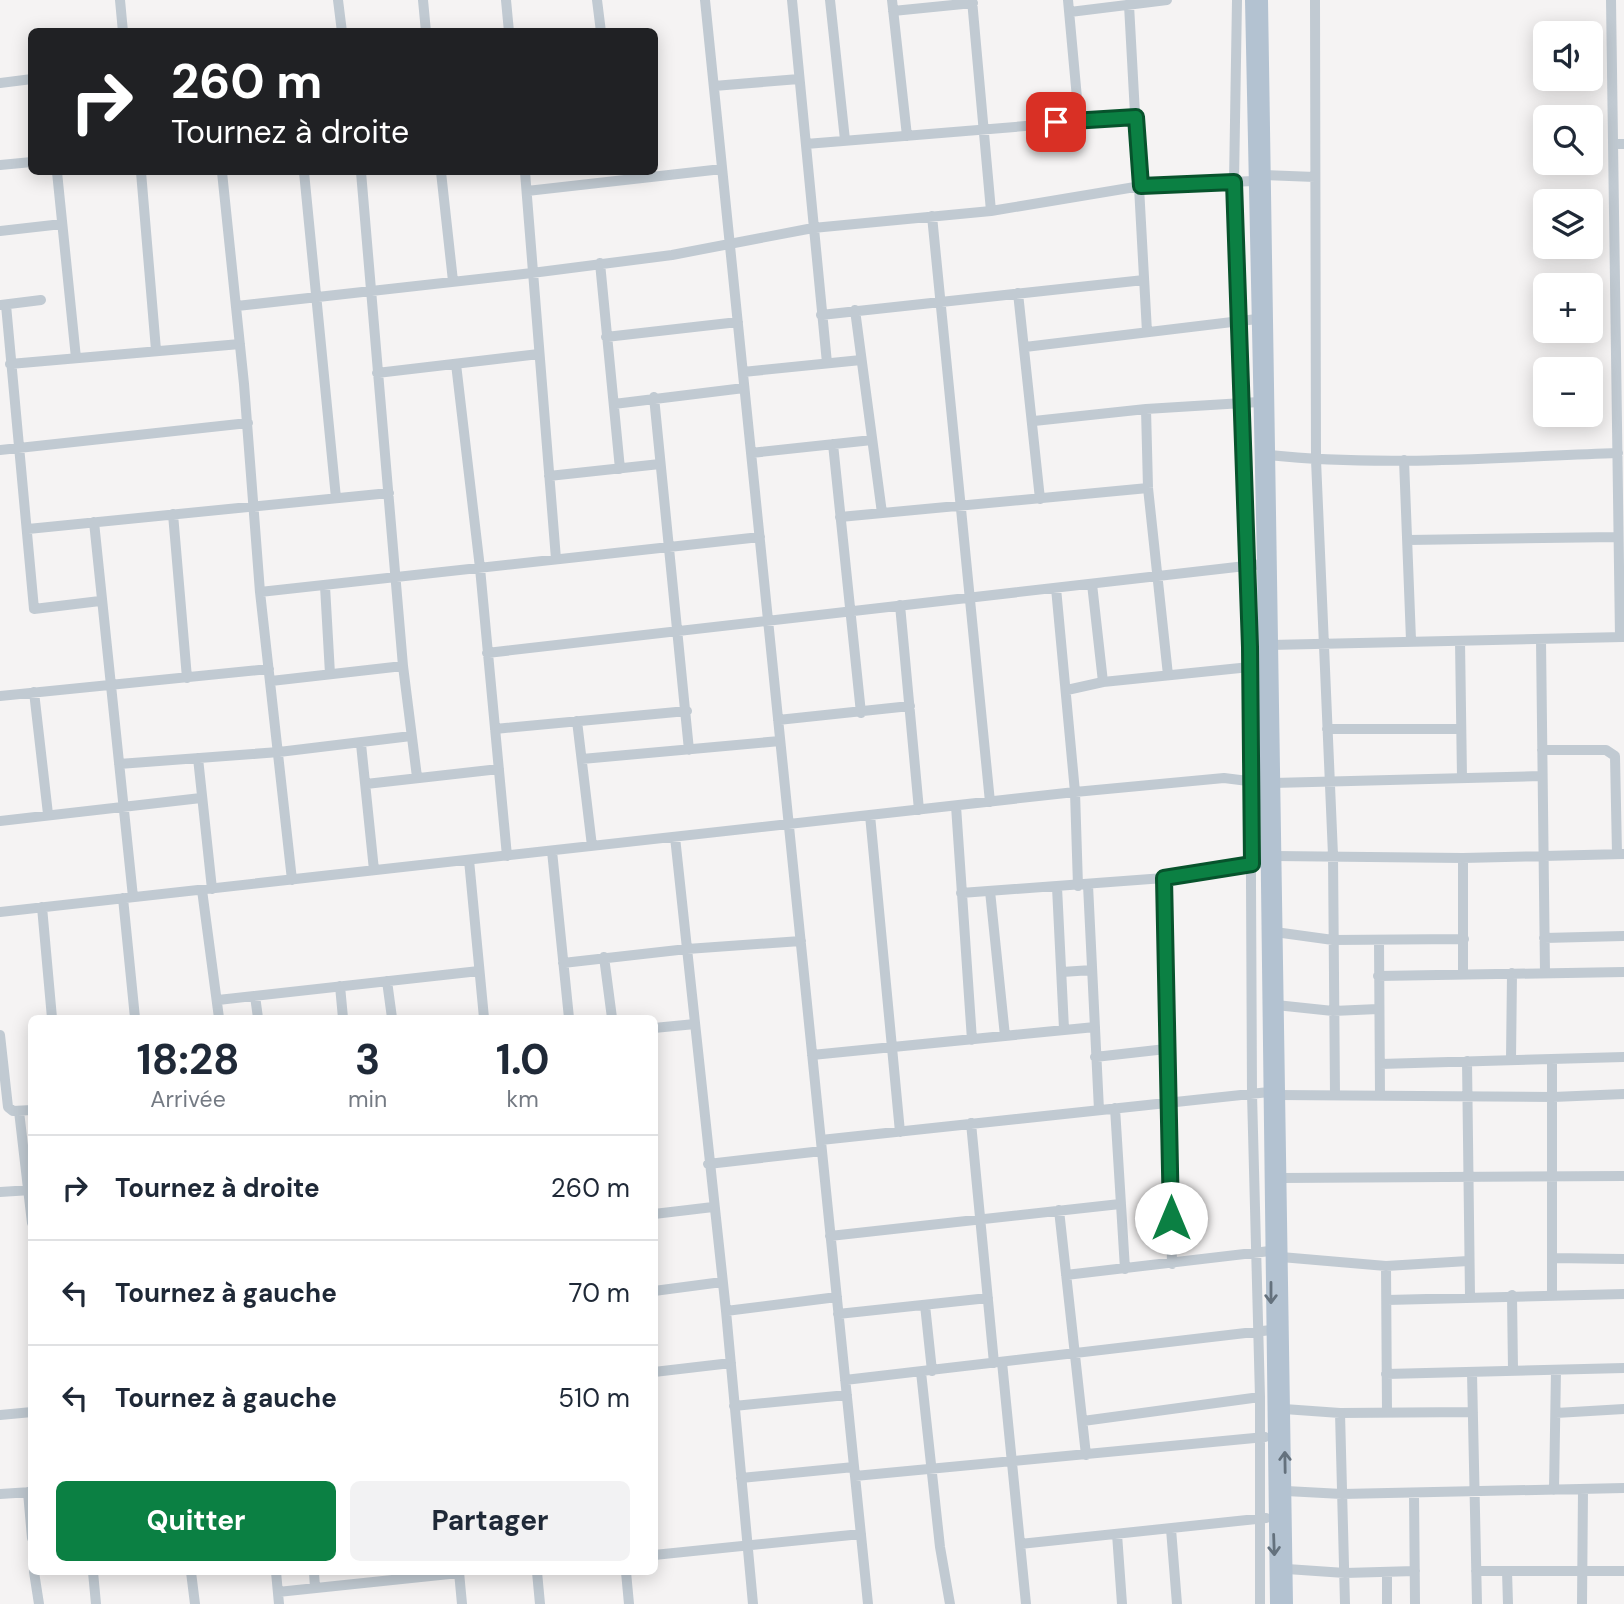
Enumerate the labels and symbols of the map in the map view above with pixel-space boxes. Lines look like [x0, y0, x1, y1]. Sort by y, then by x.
pin [1026, 92, 1086, 152]
position arrow [1134, 1181, 1208, 1255]
one-way arrow [1264, 1281, 1278, 1304]
one-way arrow [1278, 1451, 1292, 1474]
one-way arrow [1268, 1533, 1281, 1556]

